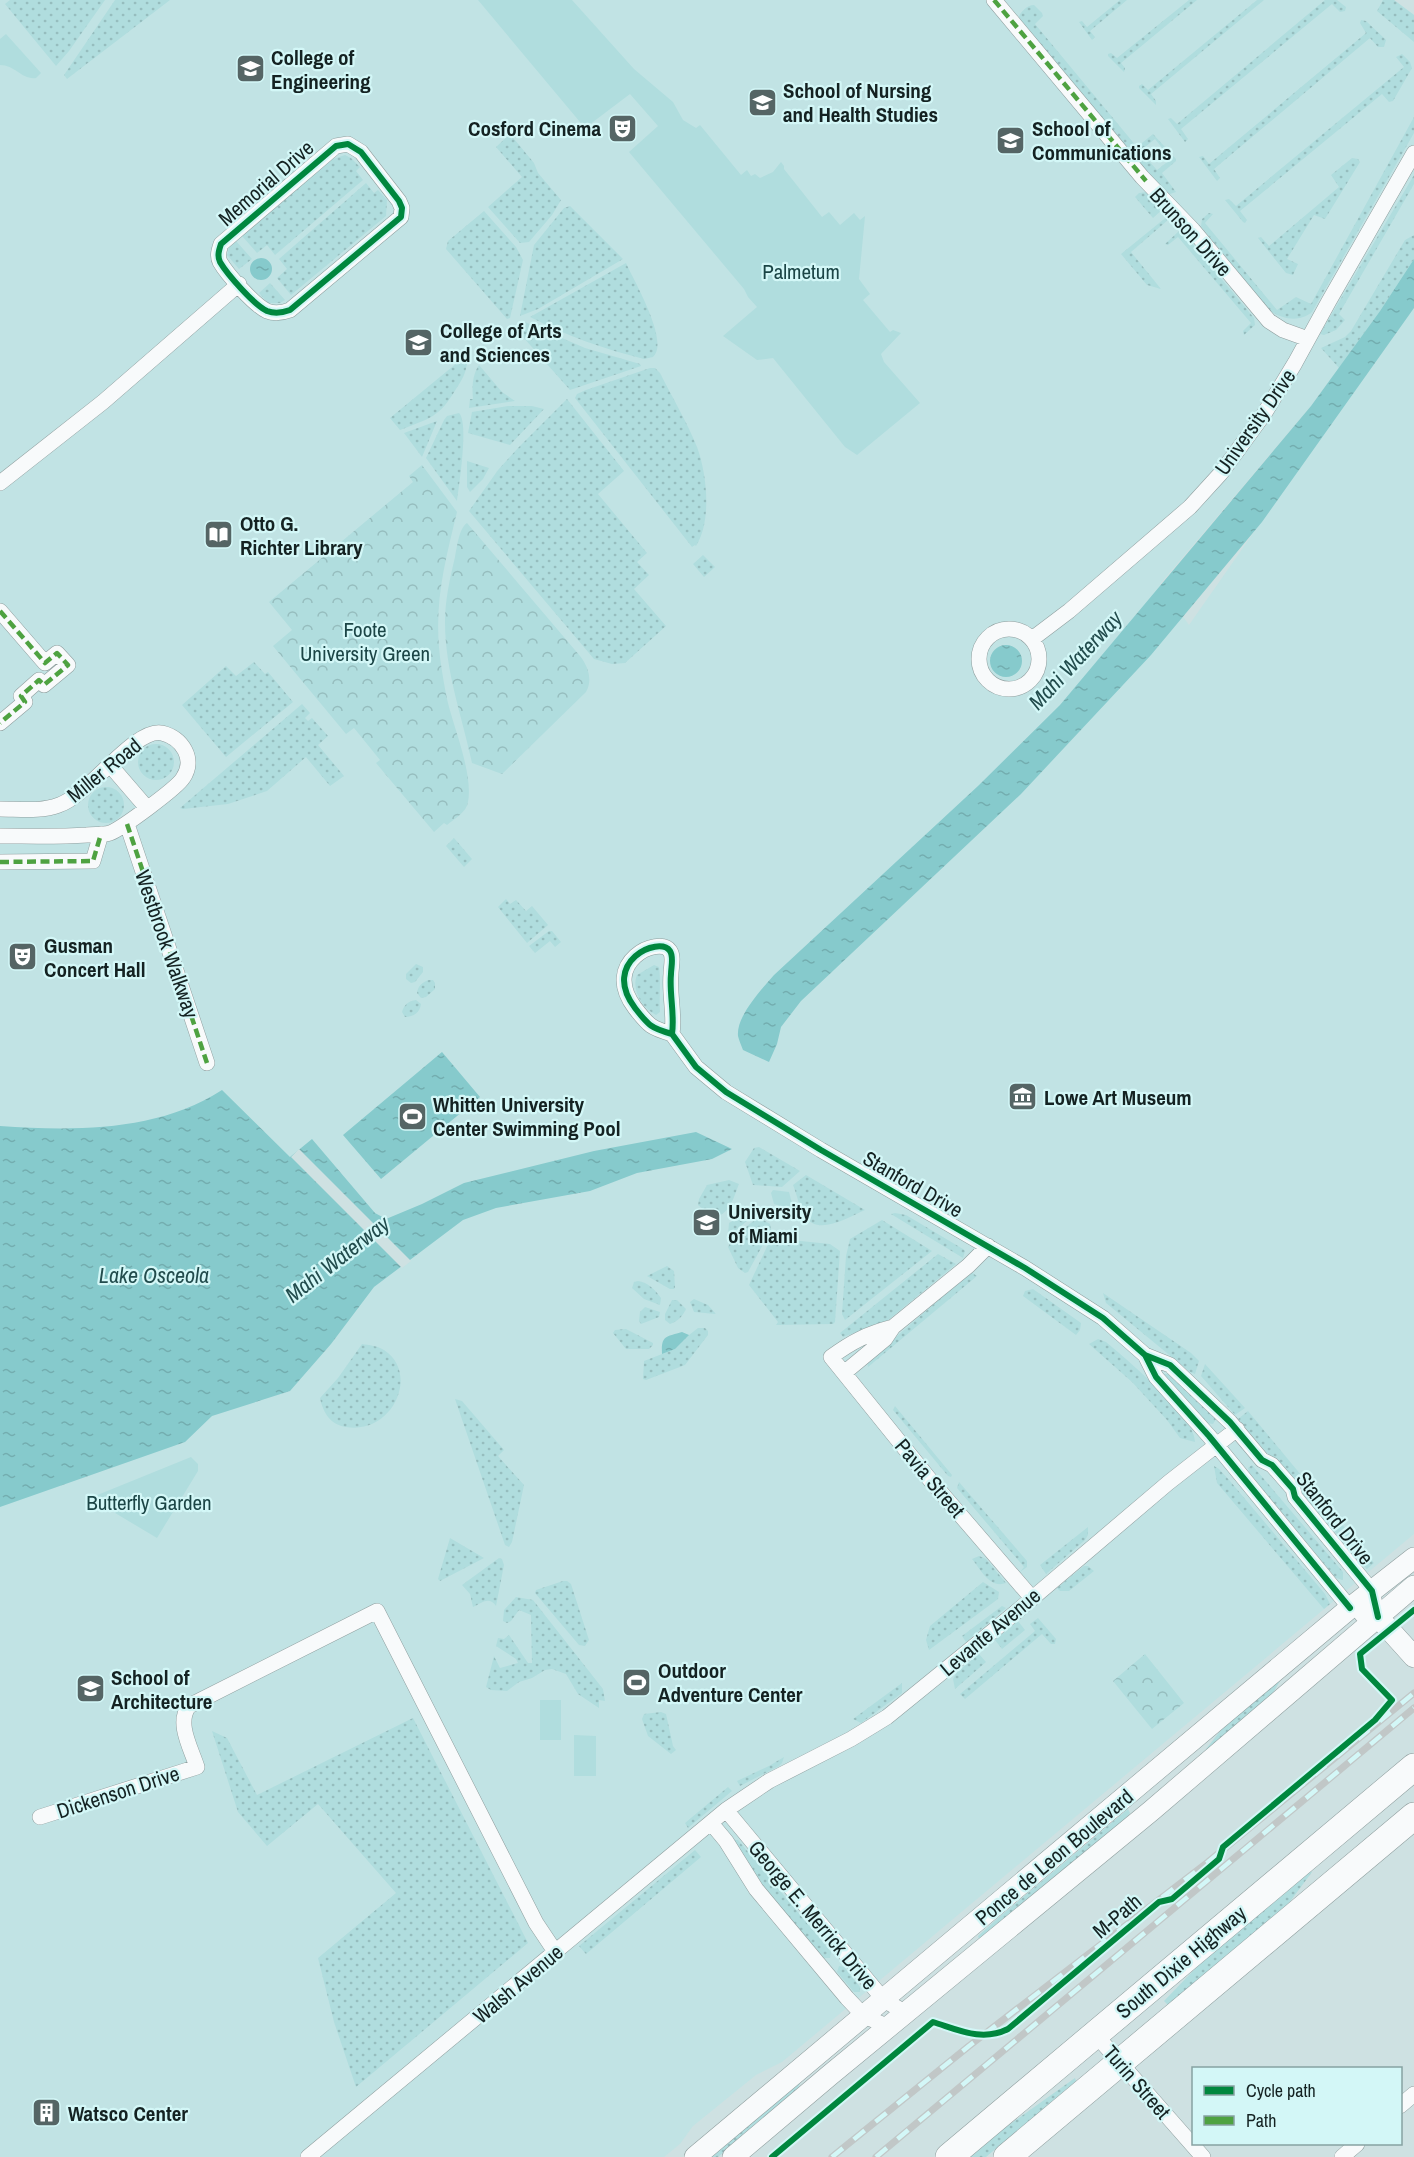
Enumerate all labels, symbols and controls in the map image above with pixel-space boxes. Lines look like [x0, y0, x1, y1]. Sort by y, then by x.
place label: College of Engineering [271, 43, 371, 96]
school or university icon: College of Engineering [234, 53, 266, 85]
place label: School of Nursing and Health Studies [783, 76, 938, 129]
school or university icon: School of Nursing and Health Studies [746, 86, 778, 118]
theatre icon: Cosford Cinema [606, 112, 638, 144]
place label: Cosford Cinema [468, 114, 601, 143]
place label: School of Communications [1032, 114, 1172, 167]
school or university icon: School of Communications [995, 124, 1027, 156]
street label: Memorial Drive [212, 133, 320, 233]
street label: Brunson Drive [1143, 181, 1239, 283]
park label: Palmetum [762, 257, 840, 286]
place label: College of Arts and Sciences [440, 316, 562, 369]
school or university icon: College of Arts and Sciences [403, 326, 435, 358]
street label: University Drive [1208, 363, 1302, 481]
place label: Otto G. Richter Library [240, 509, 363, 562]
library icon: Otto G. Richter Library [203, 519, 235, 551]
water label: Mahi Waterway [1021, 603, 1129, 716]
park label: Foote University Green [300, 615, 430, 668]
street label: Miller Road [61, 731, 147, 809]
street label: Westbrook Walkway [128, 866, 206, 1022]
place label: Gusman Concert Hall [44, 931, 145, 984]
theatre icon: Gusman Concert Hall [7, 941, 39, 973]
museum icon: Lowe Art Museum [1007, 1081, 1039, 1113]
place label: Lowe Art Museum [1044, 1083, 1192, 1112]
place label: Whitten University Center Swimming Pool [433, 1090, 621, 1143]
sports icon: Whitten University Center Swimming Pool [396, 1100, 428, 1132]
street label: Stanford Drive [858, 1144, 968, 1224]
place label: University of Miami [728, 1197, 812, 1250]
school or university icon: University of Miami [691, 1207, 723, 1239]
water label: Mahi Waterway [279, 1208, 396, 1309]
water label: Lake Osceola [99, 1260, 209, 1290]
street label: Pavia Street [888, 1432, 972, 1524]
street label: Stanford Drive [1289, 1465, 1381, 1571]
park label: Butterfly Garden [86, 1488, 212, 1517]
street label: Levante Avenue [933, 1581, 1047, 1683]
place label: Outdoor Adventure Center [658, 1656, 803, 1709]
place label: School of Architecture [111, 1663, 212, 1716]
sports icon: Outdoor Adventure Center [621, 1666, 653, 1698]
school or university icon: School of Architecture [74, 1673, 106, 1705]
street label: Dickenson Drive [53, 1759, 183, 1825]
street label: Ponce de Leon Boulevard [969, 1782, 1139, 1932]
street label: George E. Merrick Drive [742, 1834, 884, 1996]
street label: M-Path [1086, 1887, 1148, 1945]
street label: South Dixie Highway [1110, 1899, 1253, 2025]
street label: Walsh Avenue [467, 1938, 569, 2030]
street label: Turin Street [1097, 2039, 1177, 2125]
legend [1192, 2067, 1402, 2145]
text: Cycle path [1246, 2078, 1316, 2103]
building icon: Watsco Center [31, 2097, 63, 2129]
place label: Watsco Center [68, 2099, 188, 2128]
text: Path [1246, 2108, 1276, 2133]

